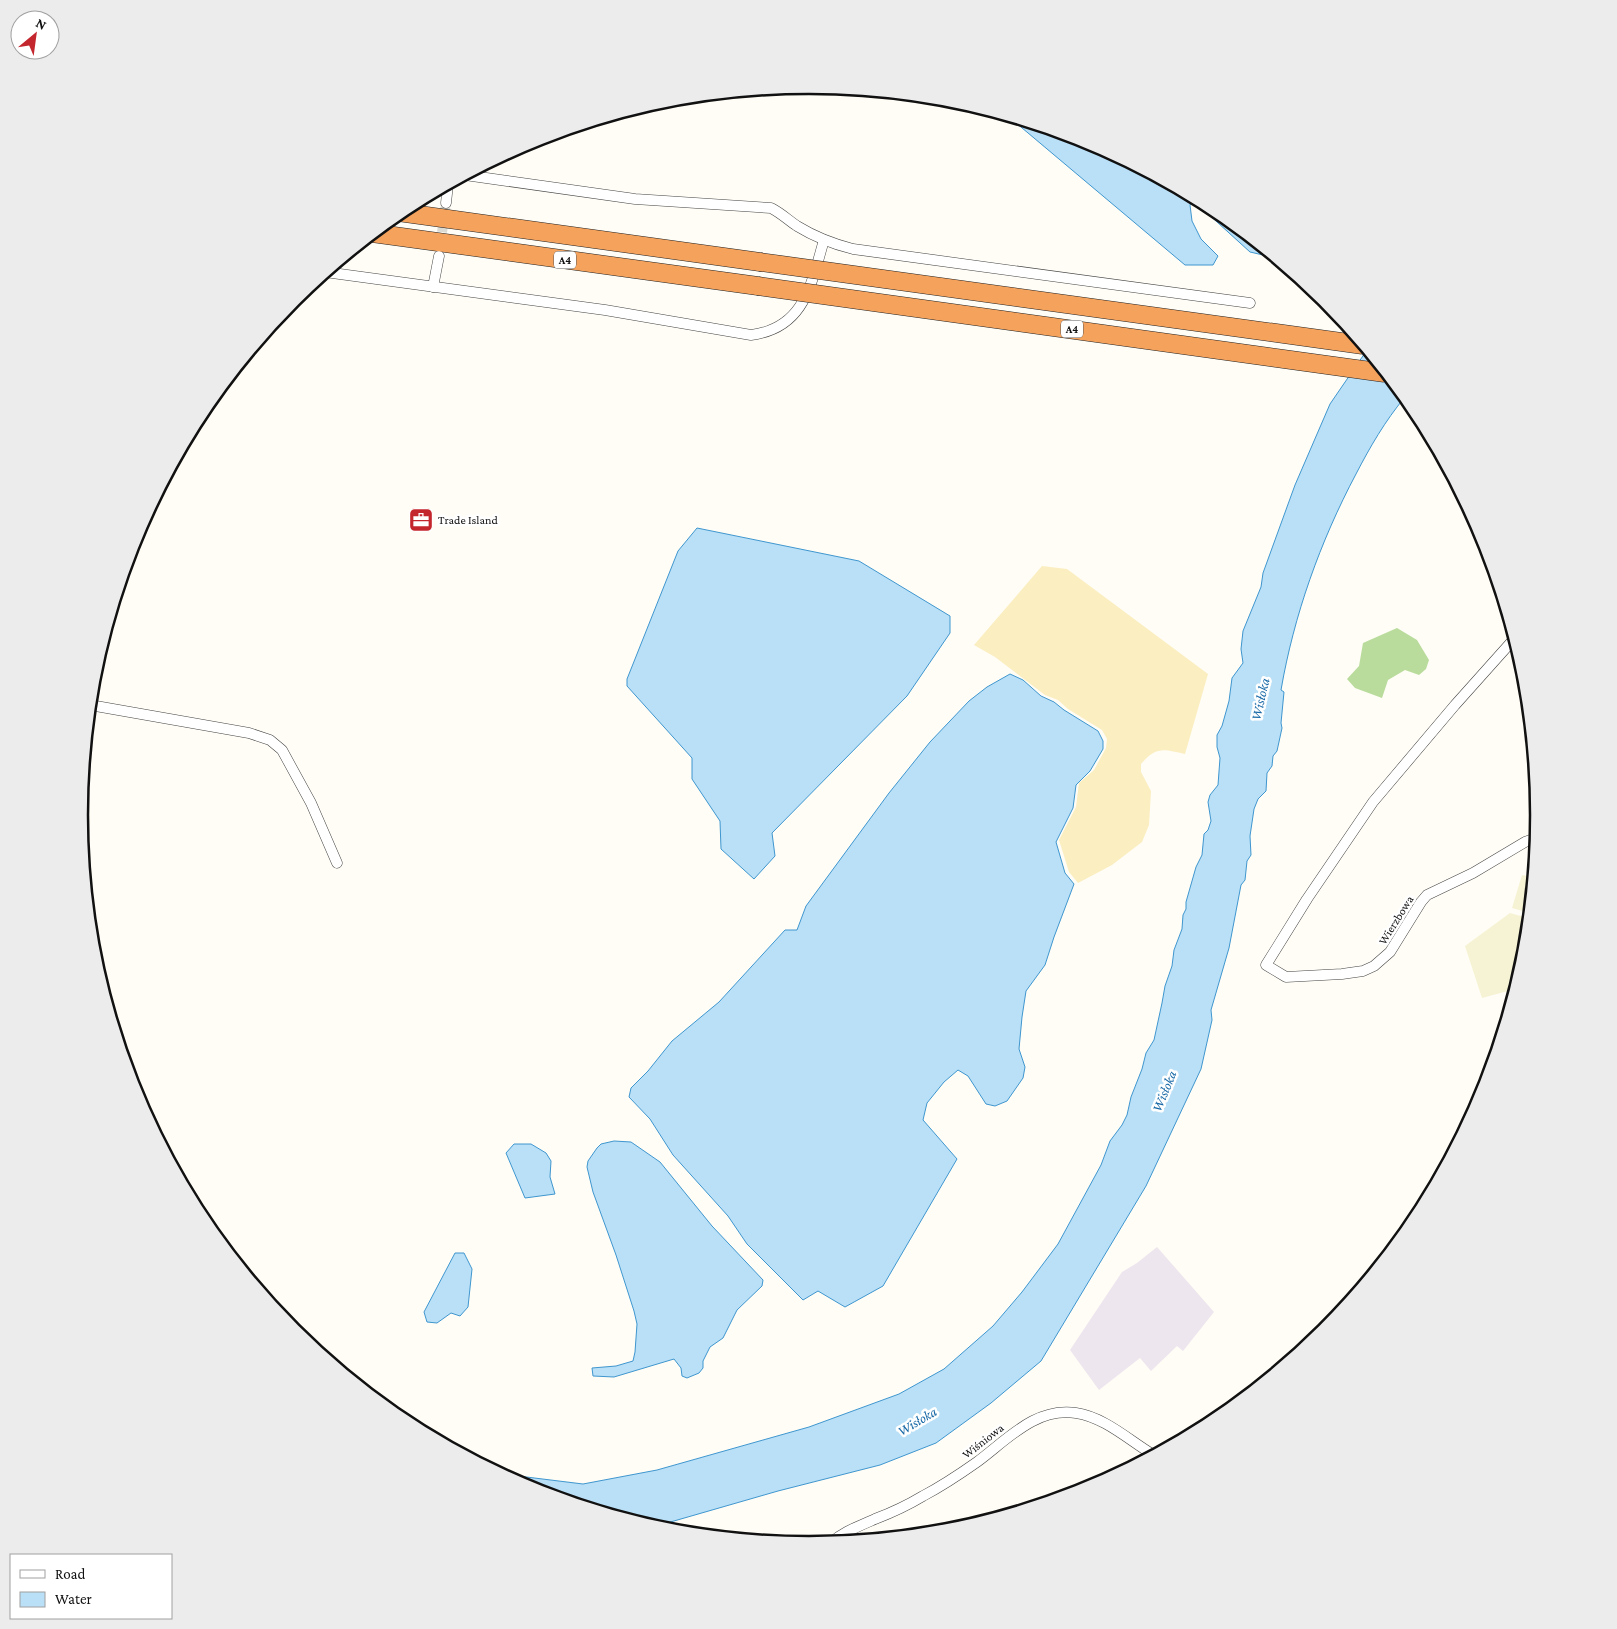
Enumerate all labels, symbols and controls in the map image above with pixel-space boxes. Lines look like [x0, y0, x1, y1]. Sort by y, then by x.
north arrow [10, 10, 60, 60]
text: N [33, 14, 50, 33]
road number: A4 [554, 252, 576, 268]
road number: A4 [1061, 320, 1083, 338]
office icon: Trade Island [408, 507, 434, 533]
place label: Trade Island [438, 513, 498, 527]
water label: Wisłoka [1247, 676, 1273, 722]
street label: Wierzbowa [1376, 893, 1417, 947]
water label: Wisłoka [1148, 1068, 1180, 1114]
water label: Wisłoka [895, 1403, 940, 1439]
street label: Wiśniowa [960, 1420, 1007, 1461]
legend [10, 1554, 172, 1619]
text: Road [55, 1566, 86, 1582]
text: Water [55, 1591, 92, 1607]

